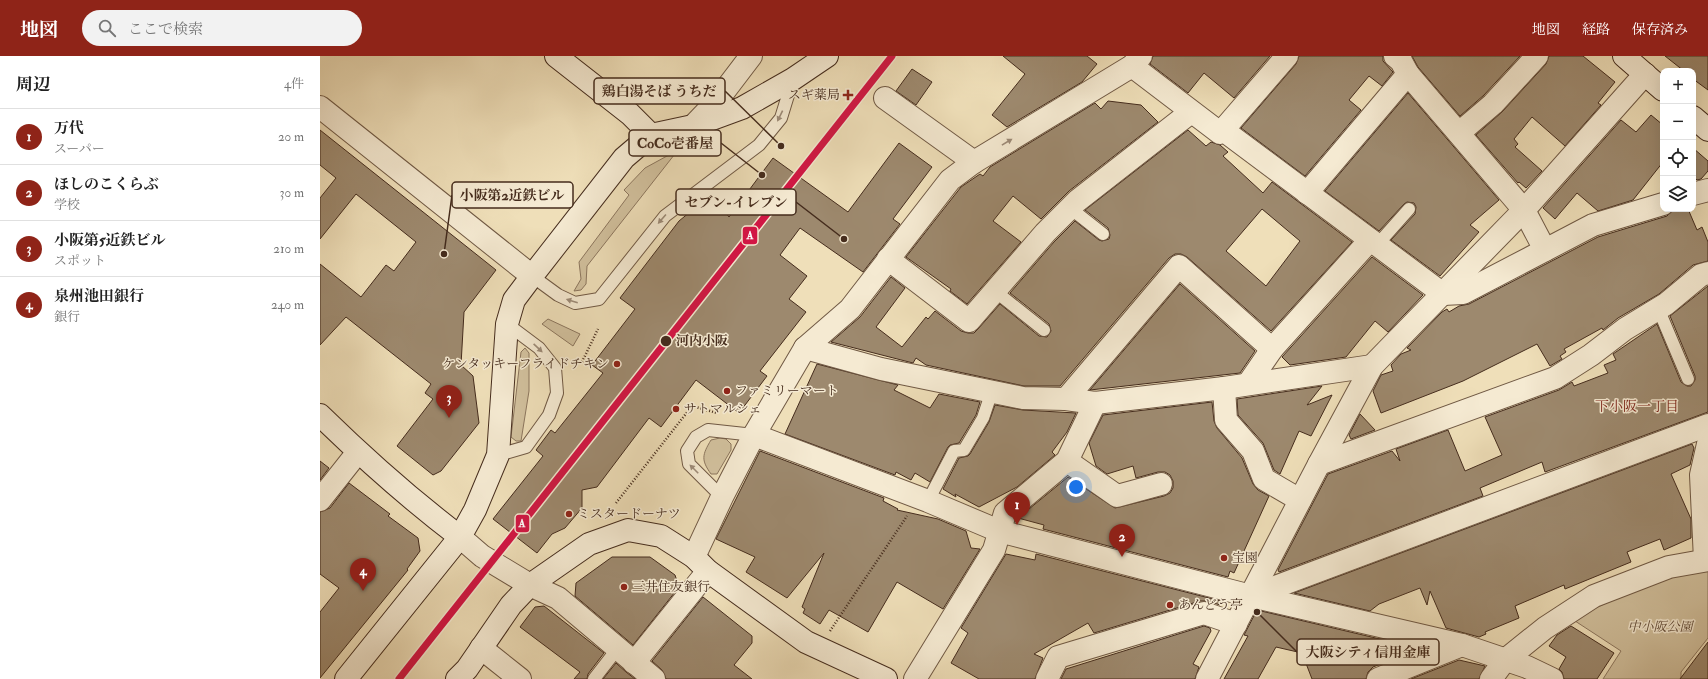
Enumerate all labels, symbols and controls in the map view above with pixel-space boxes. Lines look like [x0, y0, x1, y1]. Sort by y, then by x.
search box [82, 10, 362, 46]
icon: search [96, 17, 118, 39]
text: 地図 [20, 18, 58, 42]
text: ここで検索 [128, 20, 203, 39]
text: 地図 [1532, 21, 1560, 38]
text: 経路 [1582, 21, 1610, 38]
text: 保存済み [1632, 21, 1688, 38]
map controls [1660, 68, 1696, 212]
button: + [1660, 68, 1696, 104]
text: 周辺 [16, 74, 50, 95]
text: 4件 [284, 76, 304, 92]
callout: 鶏白湯そば うちだ [594, 78, 725, 104]
text: 鶏白湯そば うちだ [602, 83, 716, 100]
place label: スギ薬局 [788, 87, 840, 103]
marker: スギ薬局 [843, 90, 853, 100]
button: − [1660, 104, 1696, 140]
one-way arrow [777, 110, 783, 122]
text: 万代 [54, 119, 84, 138]
text: 1 [27, 129, 31, 145]
text: 20 m [278, 129, 304, 145]
callout: CoCo壱番屋 [629, 130, 721, 156]
text: CoCo壱番屋 [637, 135, 713, 152]
one-way arrow [1001, 138, 1013, 145]
button: locate [1660, 140, 1696, 176]
text: スーパー [54, 141, 105, 157]
text: ほしのこくらぶ [54, 175, 159, 194]
button: layers [1660, 176, 1696, 212]
callout: 小阪第2近鉄ビル [452, 182, 573, 208]
text: 2 [26, 185, 32, 201]
text: 30 m [280, 185, 304, 201]
text: 小阪第2近鉄ビル [459, 187, 565, 204]
callout: セブン-イレブン [676, 189, 796, 215]
text: セブン-イレブン [685, 194, 787, 211]
text: 学校 [54, 197, 80, 213]
one-way arrow [658, 214, 667, 225]
line badge: A [742, 226, 758, 245]
text: A [746, 229, 755, 242]
text: 小阪第5近鉄ビル [54, 231, 166, 250]
text: 3 [27, 241, 32, 257]
text: 210 m [273, 241, 304, 257]
text: スポット [54, 253, 106, 269]
text: 泉州池田銀行 [54, 287, 144, 306]
text: 4 [25, 297, 33, 313]
text: 240 m [271, 297, 304, 313]
one-way arrow [565, 298, 577, 304]
text: 銀行 [54, 309, 80, 325]
place label: 河内小阪 [676, 333, 728, 349]
marker: 河内小阪 [659, 334, 673, 348]
one-way arrow [532, 343, 543, 352]
place label: ケンタッキーフライドチキン [442, 356, 609, 372]
marker: ケンタッキーフライドチキン [612, 359, 622, 369]
place label: ファミリーマート [735, 383, 839, 399]
pin: 3 [436, 385, 462, 418]
marker: ファミリーマート [722, 386, 732, 396]
district label: 下小阪一丁目 [1595, 398, 1679, 415]
place label: サトマルシェ [684, 401, 761, 417]
marker: サトマルシェ [671, 404, 681, 414]
one-way arrow [689, 464, 699, 474]
your location [1066, 477, 1086, 497]
pin: 1 [1004, 492, 1030, 525]
place label: ミスタードーナツ [577, 506, 681, 522]
marker: ミスタードーナツ [564, 509, 574, 519]
line badge: A [515, 514, 530, 533]
text: A [518, 517, 527, 530]
pin: 2 [1109, 524, 1135, 557]
place label: 宝園 [1232, 550, 1258, 566]
marker: 宝園 [1219, 553, 1229, 563]
pin: 4 [350, 558, 376, 591]
place label: 三井住友銀行 [632, 579, 710, 595]
marker: 三井住友銀行 [619, 582, 629, 592]
place label: あんどう亭 [1178, 597, 1243, 613]
marker: あんどう亭 [1165, 600, 1175, 610]
park label: 中小阪公園 [1627, 619, 1694, 635]
callout: 大阪シティ信用金庫 [1297, 639, 1439, 665]
text: 大阪シティ信用金庫 [1306, 644, 1430, 661]

